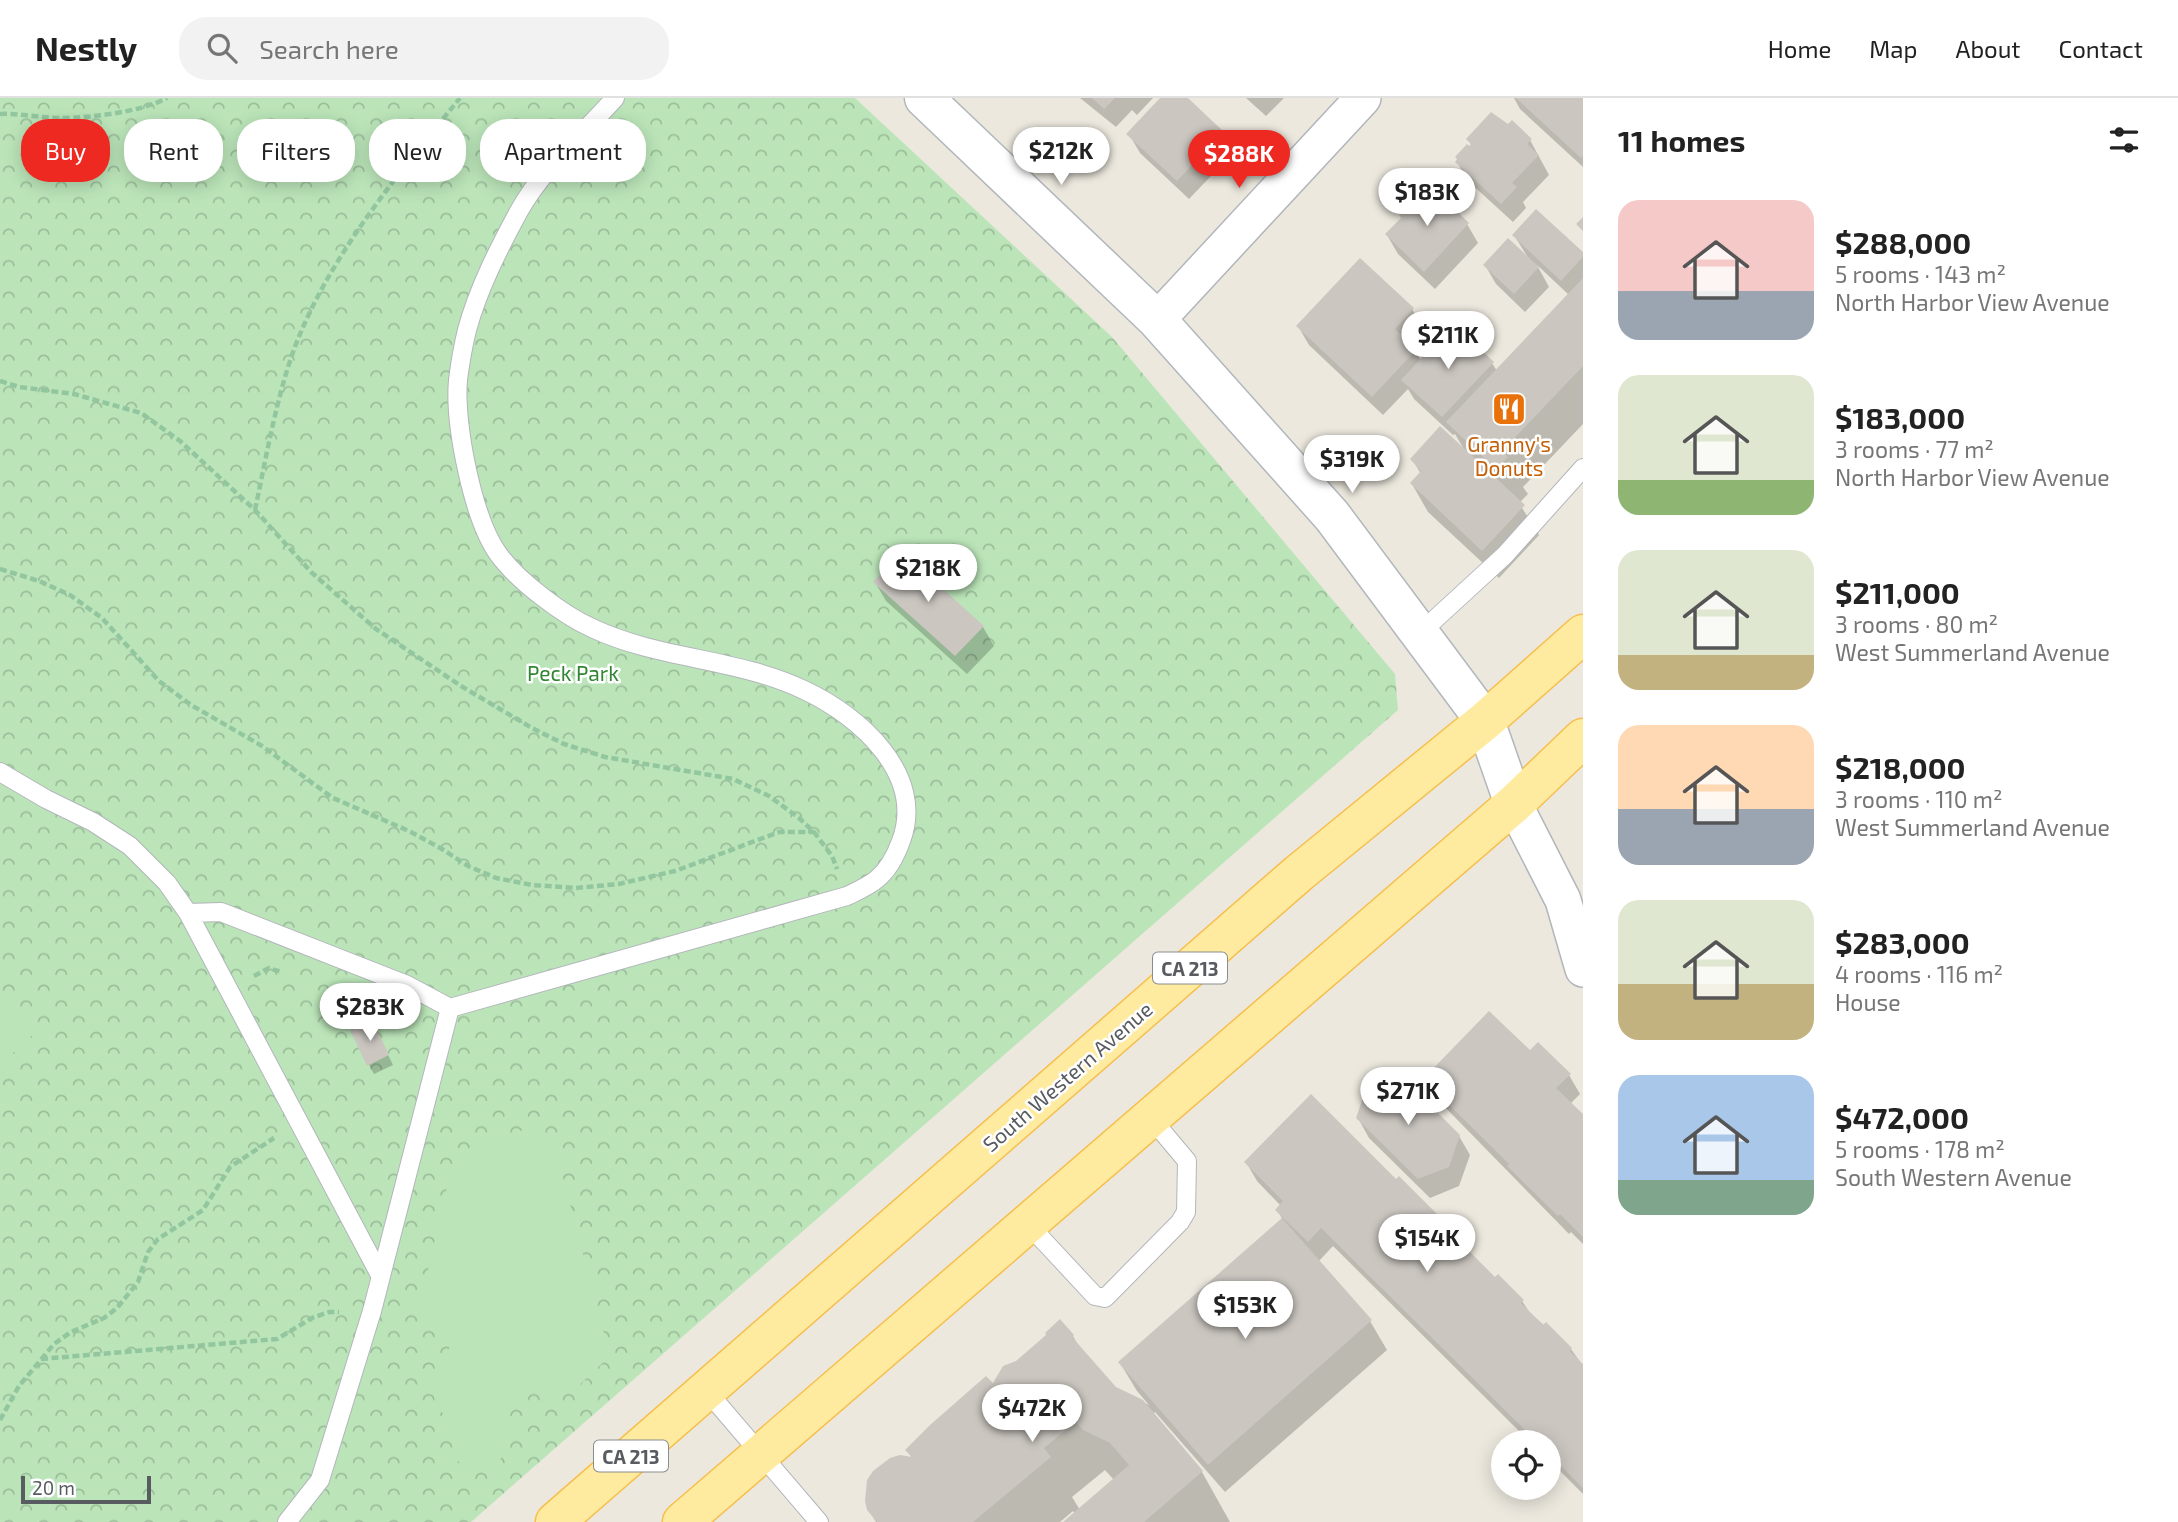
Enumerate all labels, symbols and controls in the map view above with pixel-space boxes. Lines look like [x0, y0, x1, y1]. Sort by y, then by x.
search box [179, 17, 669, 80]
text: Nestly [35, 28, 137, 68]
icon: search [203, 29, 241, 67]
text: Search here [259, 33, 399, 64]
text: Home [1768, 34, 1831, 63]
text: Map [1869, 34, 1917, 63]
text: About [1955, 34, 2021, 63]
text: Contact [2059, 34, 2143, 63]
chip: Buy [21, 119, 110, 182]
chip: Rent [124, 119, 223, 182]
chip: Filters [237, 119, 355, 182]
chip: New [369, 119, 466, 182]
chip: Apartment [480, 119, 646, 182]
icon: filters [2105, 121, 2143, 159]
text: 11 homes [1618, 122, 1745, 158]
pin: $212K [1012, 127, 1110, 187]
pin: $288K [1190, 130, 1288, 190]
text: $212K [1029, 136, 1093, 164]
text: $288K [1204, 139, 1274, 167]
pin: $183K [1378, 169, 1476, 228]
text: $183K [1394, 177, 1460, 205]
text: $288,000 [1835, 224, 1971, 260]
icon: home [1674, 228, 1758, 312]
text: 5 rooms · 143 m² [1835, 260, 2006, 288]
text: North Harbor View Avenue [1835, 288, 2110, 316]
pin: $211K [1399, 312, 1497, 371]
text: $211K [1417, 320, 1479, 348]
restaurant icon: Granny's Donuts [1490, 390, 1528, 428]
text: $183,000 [1835, 399, 1965, 435]
icon: home [1674, 403, 1758, 487]
place label: Granny's Donuts [1467, 431, 1551, 480]
text: 3 rooms · 77 m² [1835, 435, 1994, 463]
pin: $319K [1303, 436, 1401, 495]
text: $319K [1320, 444, 1384, 472]
text: North Harbor View Avenue [1835, 463, 2110, 491]
pin: $218K [879, 545, 977, 604]
text: $218K [895, 553, 961, 581]
text: $211,000 [1835, 574, 1960, 610]
icon: home [1674, 578, 1758, 662]
text: 3 rooms · 80 m² [1835, 610, 1998, 638]
text: West Summerland Avenue [1835, 638, 2110, 666]
park label: Peck Park [527, 660, 619, 685]
text: $218,000 [1835, 749, 1966, 785]
icon: home [1674, 753, 1758, 837]
text: 3 rooms · 110 m² [1835, 785, 2002, 813]
text: West Summerland Avenue [1835, 813, 2110, 841]
text: $283,000 [1835, 924, 1970, 960]
icon: home [1674, 928, 1758, 1012]
road number: CA 213 [1153, 953, 1227, 984]
text: 4 rooms · 116 m² [1835, 960, 2003, 988]
pin: $283K [321, 984, 419, 1043]
text: House [1835, 988, 1901, 1016]
text: $283K [336, 992, 404, 1020]
street label: South Western Avenue [977, 996, 1157, 1156]
pin: $271K [1359, 1068, 1457, 1127]
text: $271K [1376, 1076, 1440, 1104]
text: $472,000 [1835, 1099, 1969, 1135]
icon: home [1674, 1103, 1758, 1187]
text: 5 rooms · 178 m² [1835, 1135, 2005, 1163]
text: South Western Avenue [1835, 1163, 2072, 1191]
pin: $154K [1378, 1214, 1476, 1274]
text: $154K [1394, 1223, 1460, 1251]
pin: $153K [1196, 1282, 1294, 1341]
text: $153K [1213, 1290, 1277, 1318]
pin: $472K [983, 1384, 1081, 1444]
text: $472K [998, 1393, 1066, 1421]
map controls [1491, 1430, 1561, 1500]
button: locate [1491, 1430, 1561, 1500]
road number: CA 213 [594, 1440, 668, 1472]
scale bar [21, 1473, 150, 1505]
text: 20 m [32, 1476, 75, 1499]

